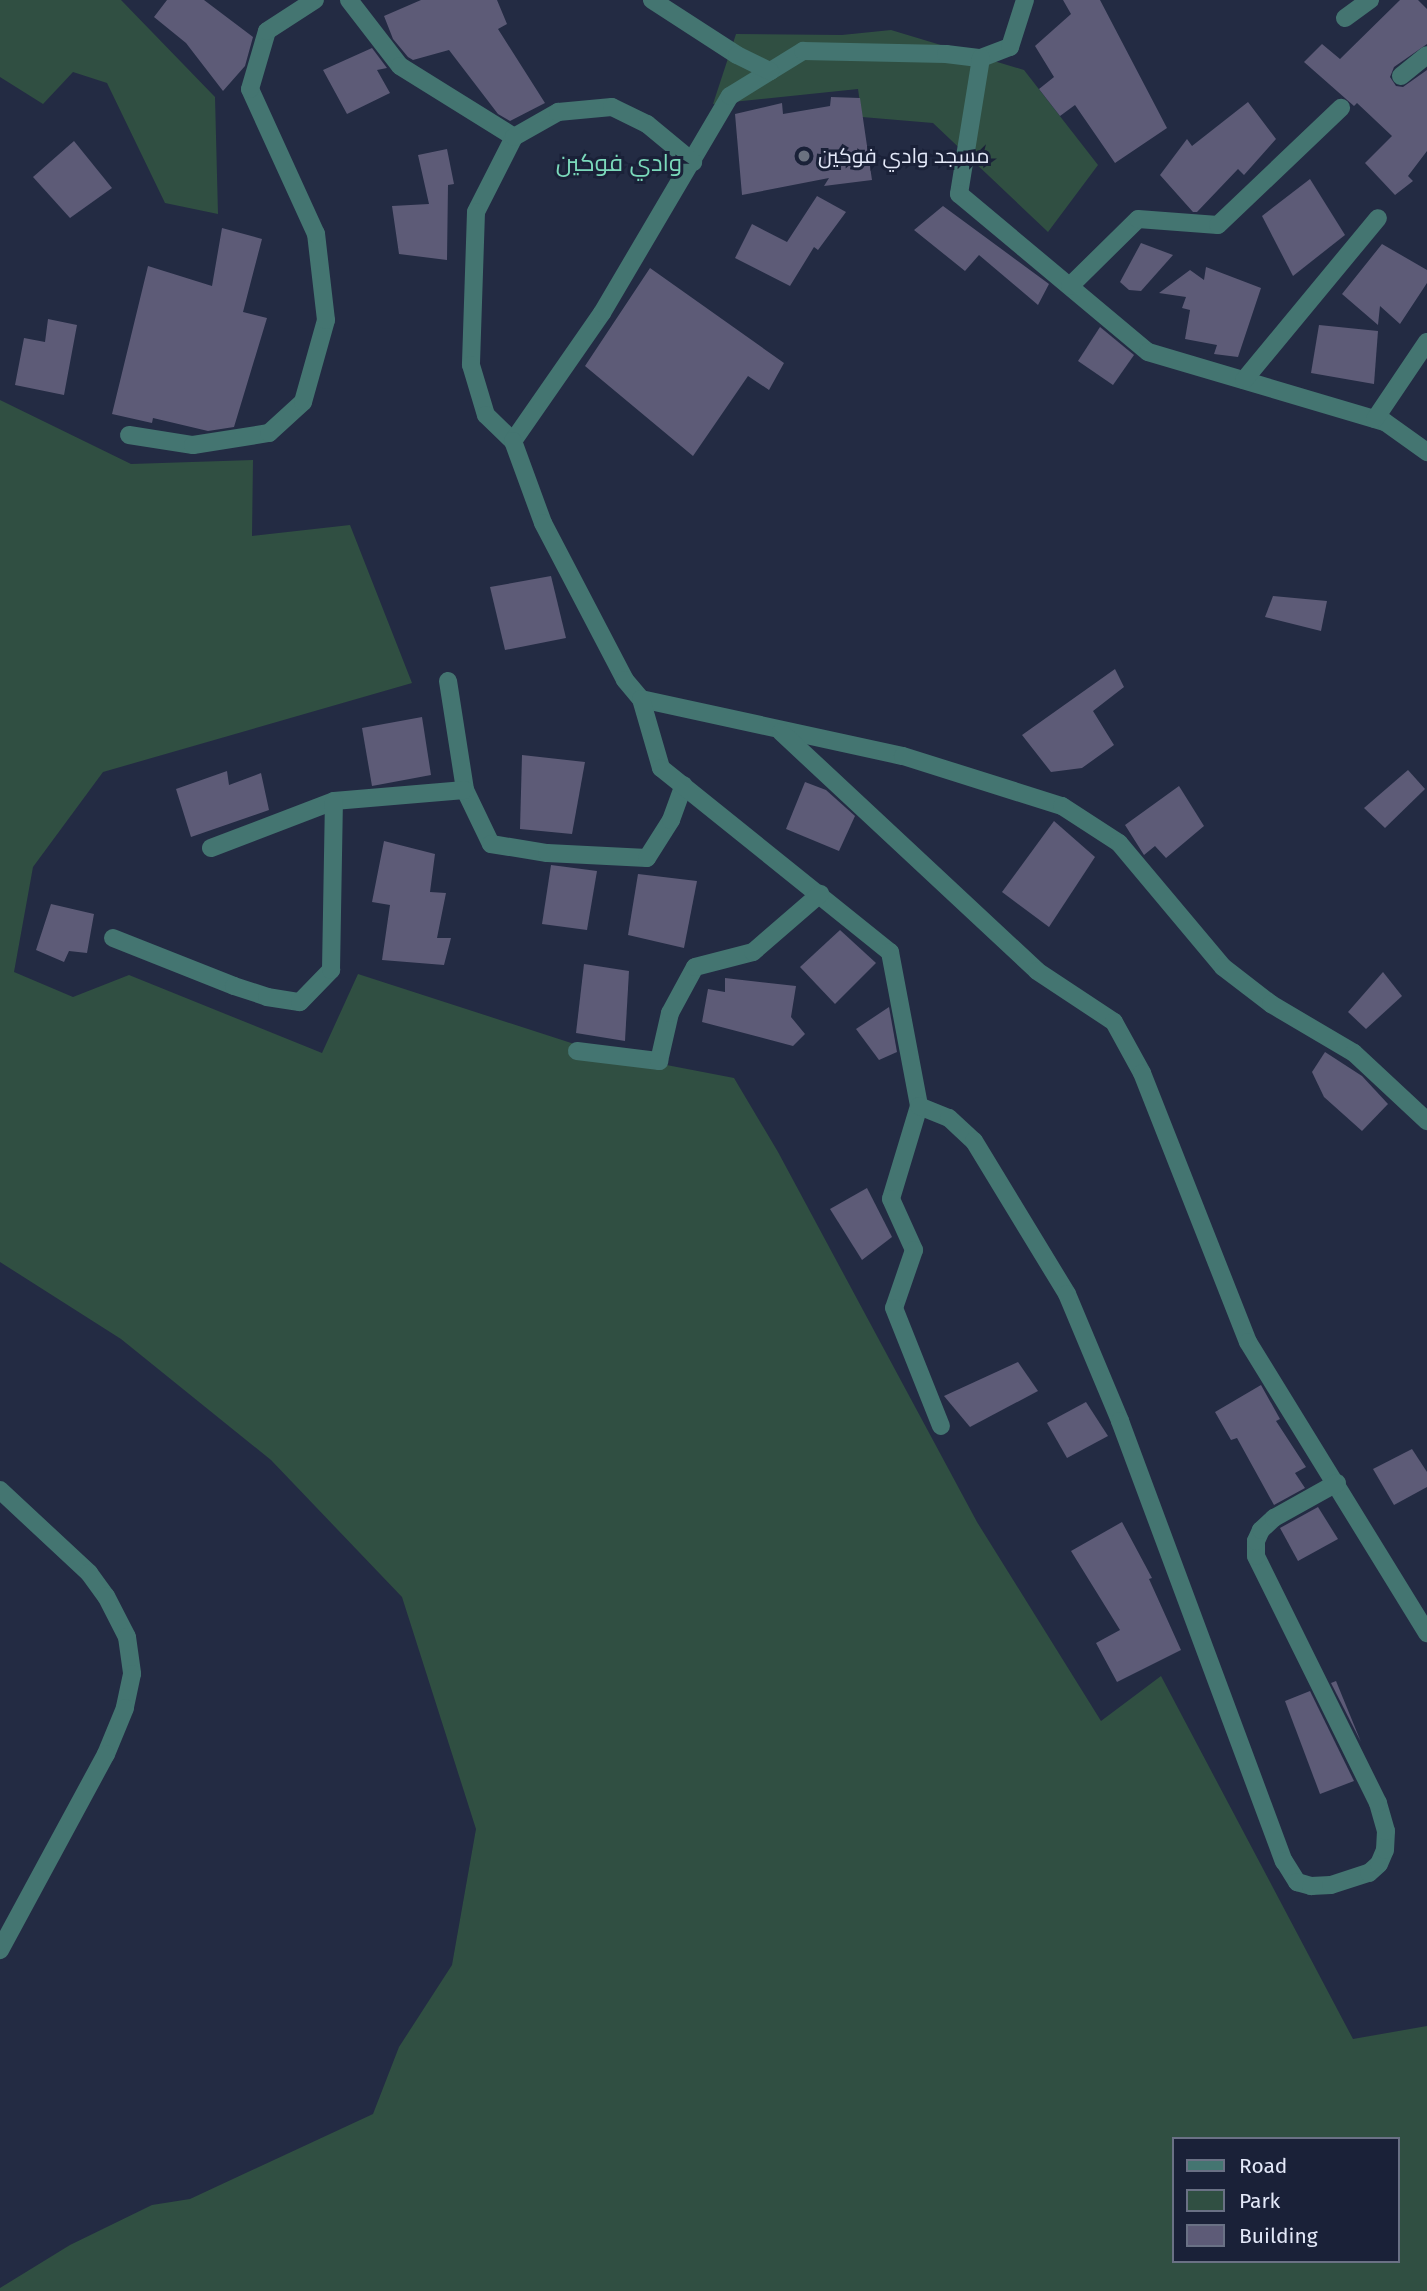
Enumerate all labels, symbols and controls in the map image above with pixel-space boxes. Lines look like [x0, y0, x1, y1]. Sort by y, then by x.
place label: مسجد وادي فوكين [818, 143, 989, 169]
marker: مسجد وادي فوكين [796, 148, 812, 164]
district label: وادي فوكين [556, 150, 682, 178]
legend [1172, 2137, 1399, 2263]
text: Road [1239, 2153, 1287, 2179]
text: Park [1239, 2188, 1280, 2214]
text: Building [1239, 2223, 1318, 2249]

